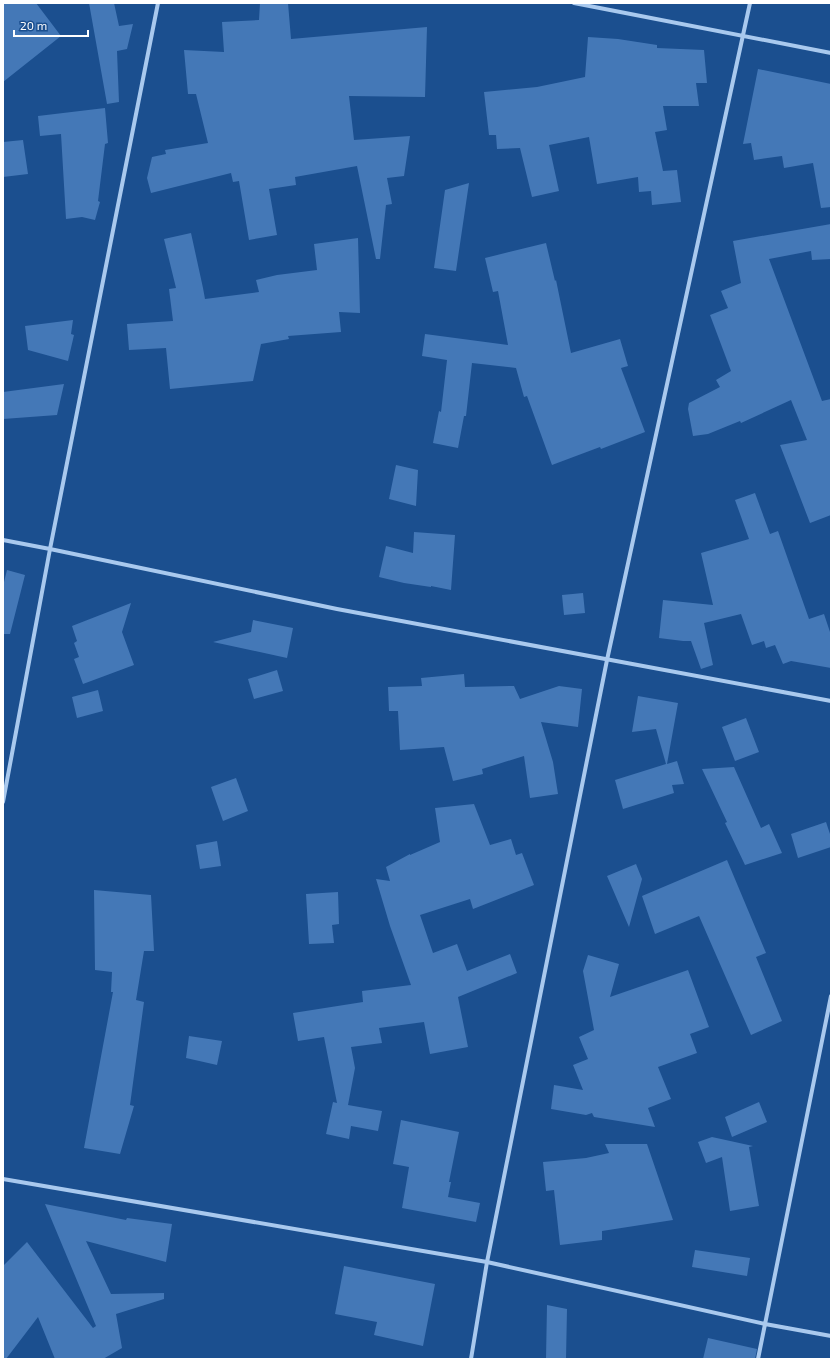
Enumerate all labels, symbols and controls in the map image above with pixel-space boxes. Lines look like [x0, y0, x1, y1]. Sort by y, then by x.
scale bar [14, 12, 88, 38]
text: 20 m [20, 18, 47, 32]

